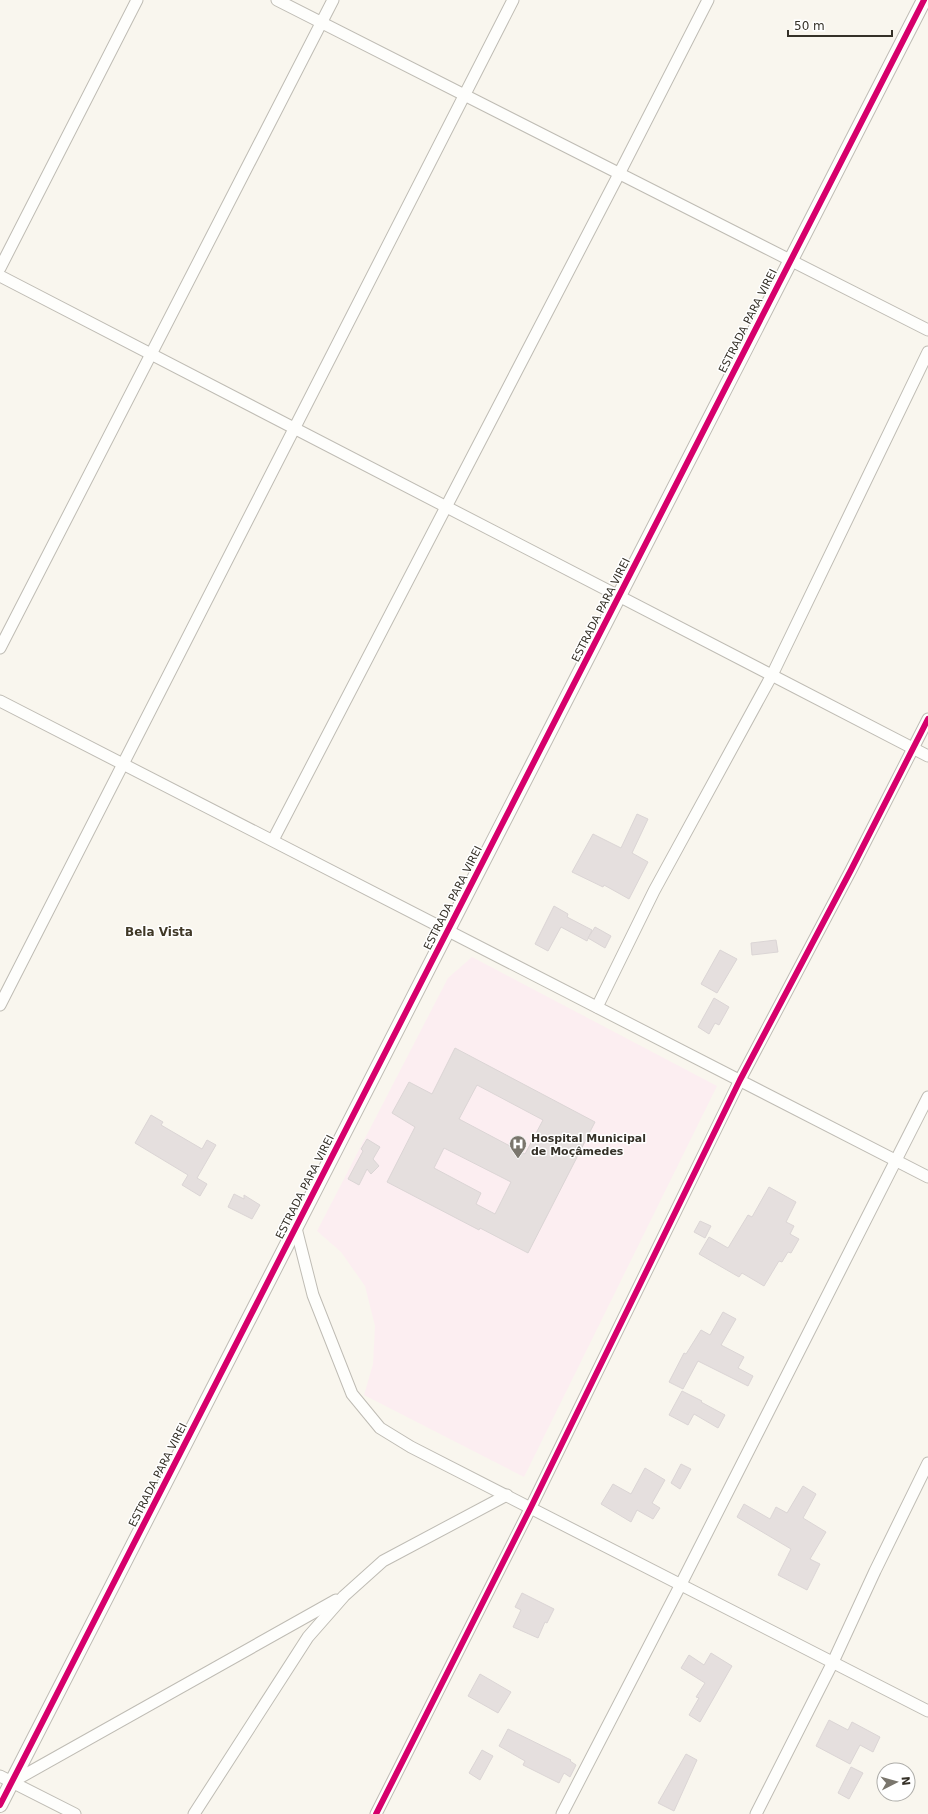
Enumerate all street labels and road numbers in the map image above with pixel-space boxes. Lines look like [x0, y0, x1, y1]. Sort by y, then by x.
street label: ESTRADA PARA VIREI [716, 267, 780, 375]
street label: ESTRADA PARA VIREI [569, 556, 633, 664]
street label: ESTRADA PARA VIREI [421, 844, 485, 952]
street label: ESTRADA PARA VIREI [273, 1133, 337, 1241]
street label: ESTRADA PARA VIREI [126, 1421, 190, 1529]

